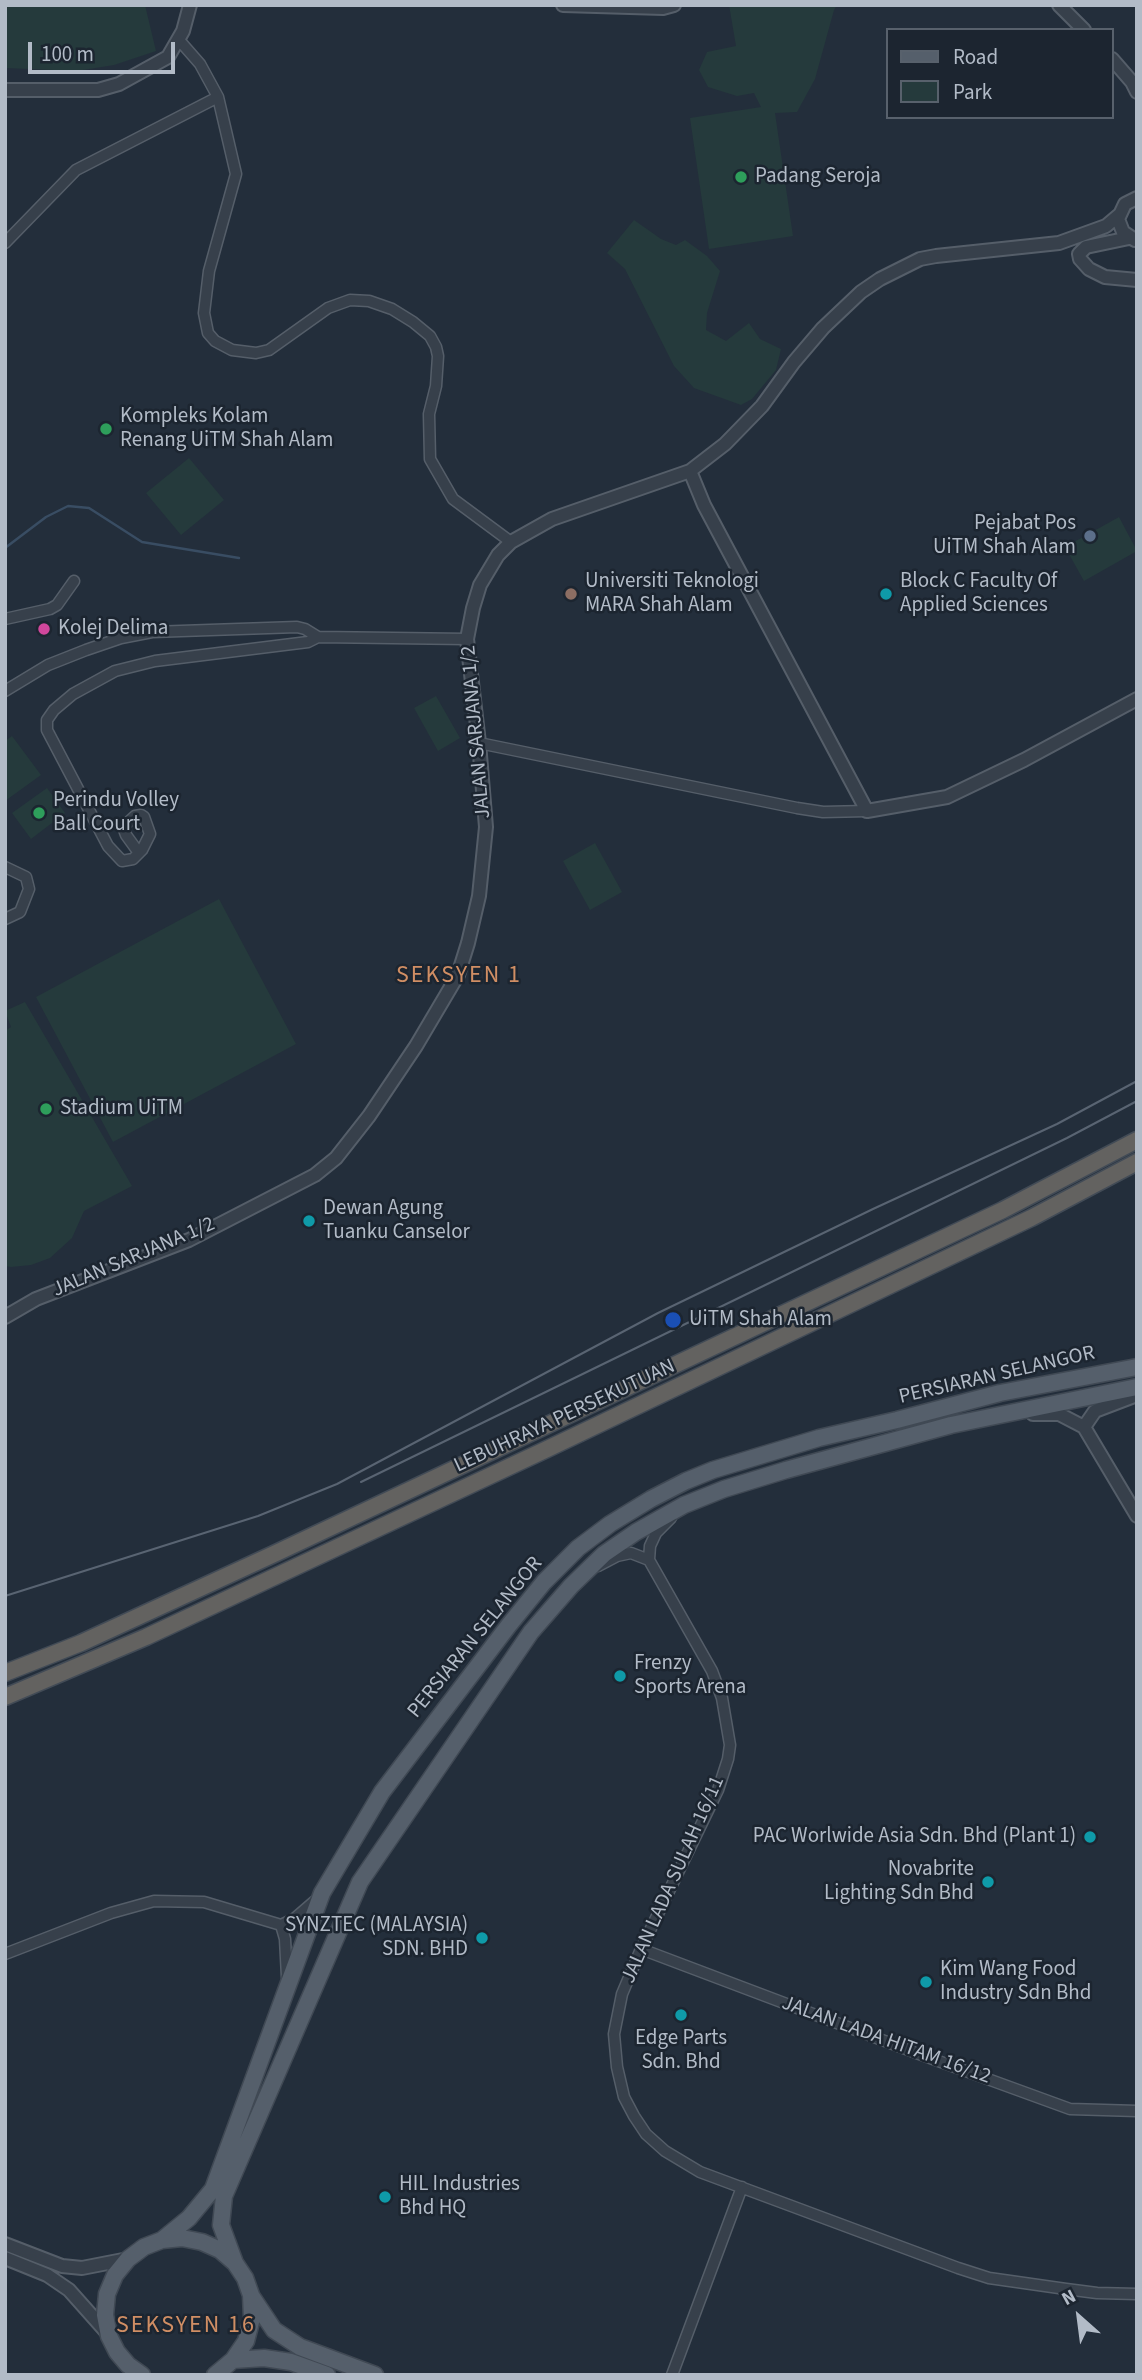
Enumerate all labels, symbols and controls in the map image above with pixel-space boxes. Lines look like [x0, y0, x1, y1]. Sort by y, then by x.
scale bar [32, 28, 178, 72]
legend [886, 28, 1114, 119]
text: 100 m [41, 39, 94, 69]
text: Road [953, 42, 998, 72]
text: Park [953, 77, 992, 107]
place label: Padang Seroja [755, 164, 881, 190]
marker: Padang Seroja [733, 169, 749, 185]
place label: Kompleks Kolam Renang UiTM Shah Alam [120, 404, 334, 454]
marker: Kompleks Kolam Renang UiTM Shah Alam [98, 421, 114, 437]
place label: Pejabat Pos UiTM Shah Alam [933, 511, 1076, 561]
marker: Pejabat Pos UiTM Shah Alam [1082, 528, 1098, 544]
place label: Universiti Teknologi MARA Shah Alam [585, 569, 759, 619]
place label: Block C Faculty Of Applied Sciences [900, 569, 1057, 619]
marker: Universiti Teknologi MARA Shah Alam [563, 586, 579, 602]
marker: Block C Faculty Of Applied Sciences [878, 586, 894, 602]
place label: Kolej Delima [58, 616, 168, 642]
marker: Kolej Delima [36, 621, 52, 637]
street label: JALAN SARJANA 1/2 [457, 644, 497, 820]
place label: Perindu Volley Ball Court [53, 788, 179, 838]
marker: Perindu Volley Ball Court [31, 805, 47, 821]
district label: SEKSYEN 1 [397, 963, 521, 991]
place label: Stadium UiTM [60, 1096, 183, 1122]
marker: Stadium UiTM [38, 1101, 54, 1117]
place label: Dewan Agung Tuanku Canselor [323, 1196, 470, 1246]
street label: JALAN SARJANA 1/2 [49, 1212, 219, 1304]
marker: Dewan Agung Tuanku Canselor [301, 1213, 317, 1229]
place label: UiTM Shah Alam [689, 1307, 832, 1333]
marker: UiTM Shah Alam [663, 1310, 683, 1330]
street label: PERSIARAN SELANGOR [897, 1341, 1097, 1411]
street label: LEBUHRAYA PERSEKUTUAN [451, 1355, 679, 1479]
street label: PERSIARAN SELANGOR [403, 1552, 549, 1724]
place label: Frenzy Sports Arena [634, 1651, 746, 1701]
marker: Frenzy Sports Arena [612, 1668, 628, 1684]
street label: JALAN LADA SULAH 16/11 [617, 1772, 731, 1988]
place label: PAC Worlwide Asia Sdn. Bhd (Plant 1) [753, 1824, 1076, 1850]
marker: PAC Worlwide Asia Sdn. Bhd (Plant 1) [1082, 1829, 1098, 1845]
place label: Novabrite Lighting Sdn Bhd [824, 1857, 974, 1907]
marker: Novabrite Lighting Sdn Bhd [980, 1874, 996, 1890]
place label: SYNZTEC (MALAYSIA) SDN. BHD [285, 1913, 468, 1963]
marker: SYNZTEC (MALAYSIA) SDN. BHD [474, 1930, 490, 1946]
place label: Kim Wang Food Industry Sdn Bhd [940, 1957, 1091, 2007]
marker: Kim Wang Food Industry Sdn Bhd [918, 1974, 934, 1990]
street label: JALAN LADA HITAM 16/12 [778, 1991, 994, 2091]
marker: Edge Parts Sdn. Bhd [673, 2007, 689, 2023]
place label: Edge Parts Sdn. Bhd [635, 2026, 727, 2076]
place label: HIL Industries Bhd HQ [399, 2172, 520, 2222]
marker: HIL Industries Bhd HQ [377, 2189, 393, 2205]
north arrow [1044, 2282, 1114, 2352]
text: N [1057, 2283, 1081, 2313]
district label: SEKSYEN 16 [117, 2313, 255, 2341]

